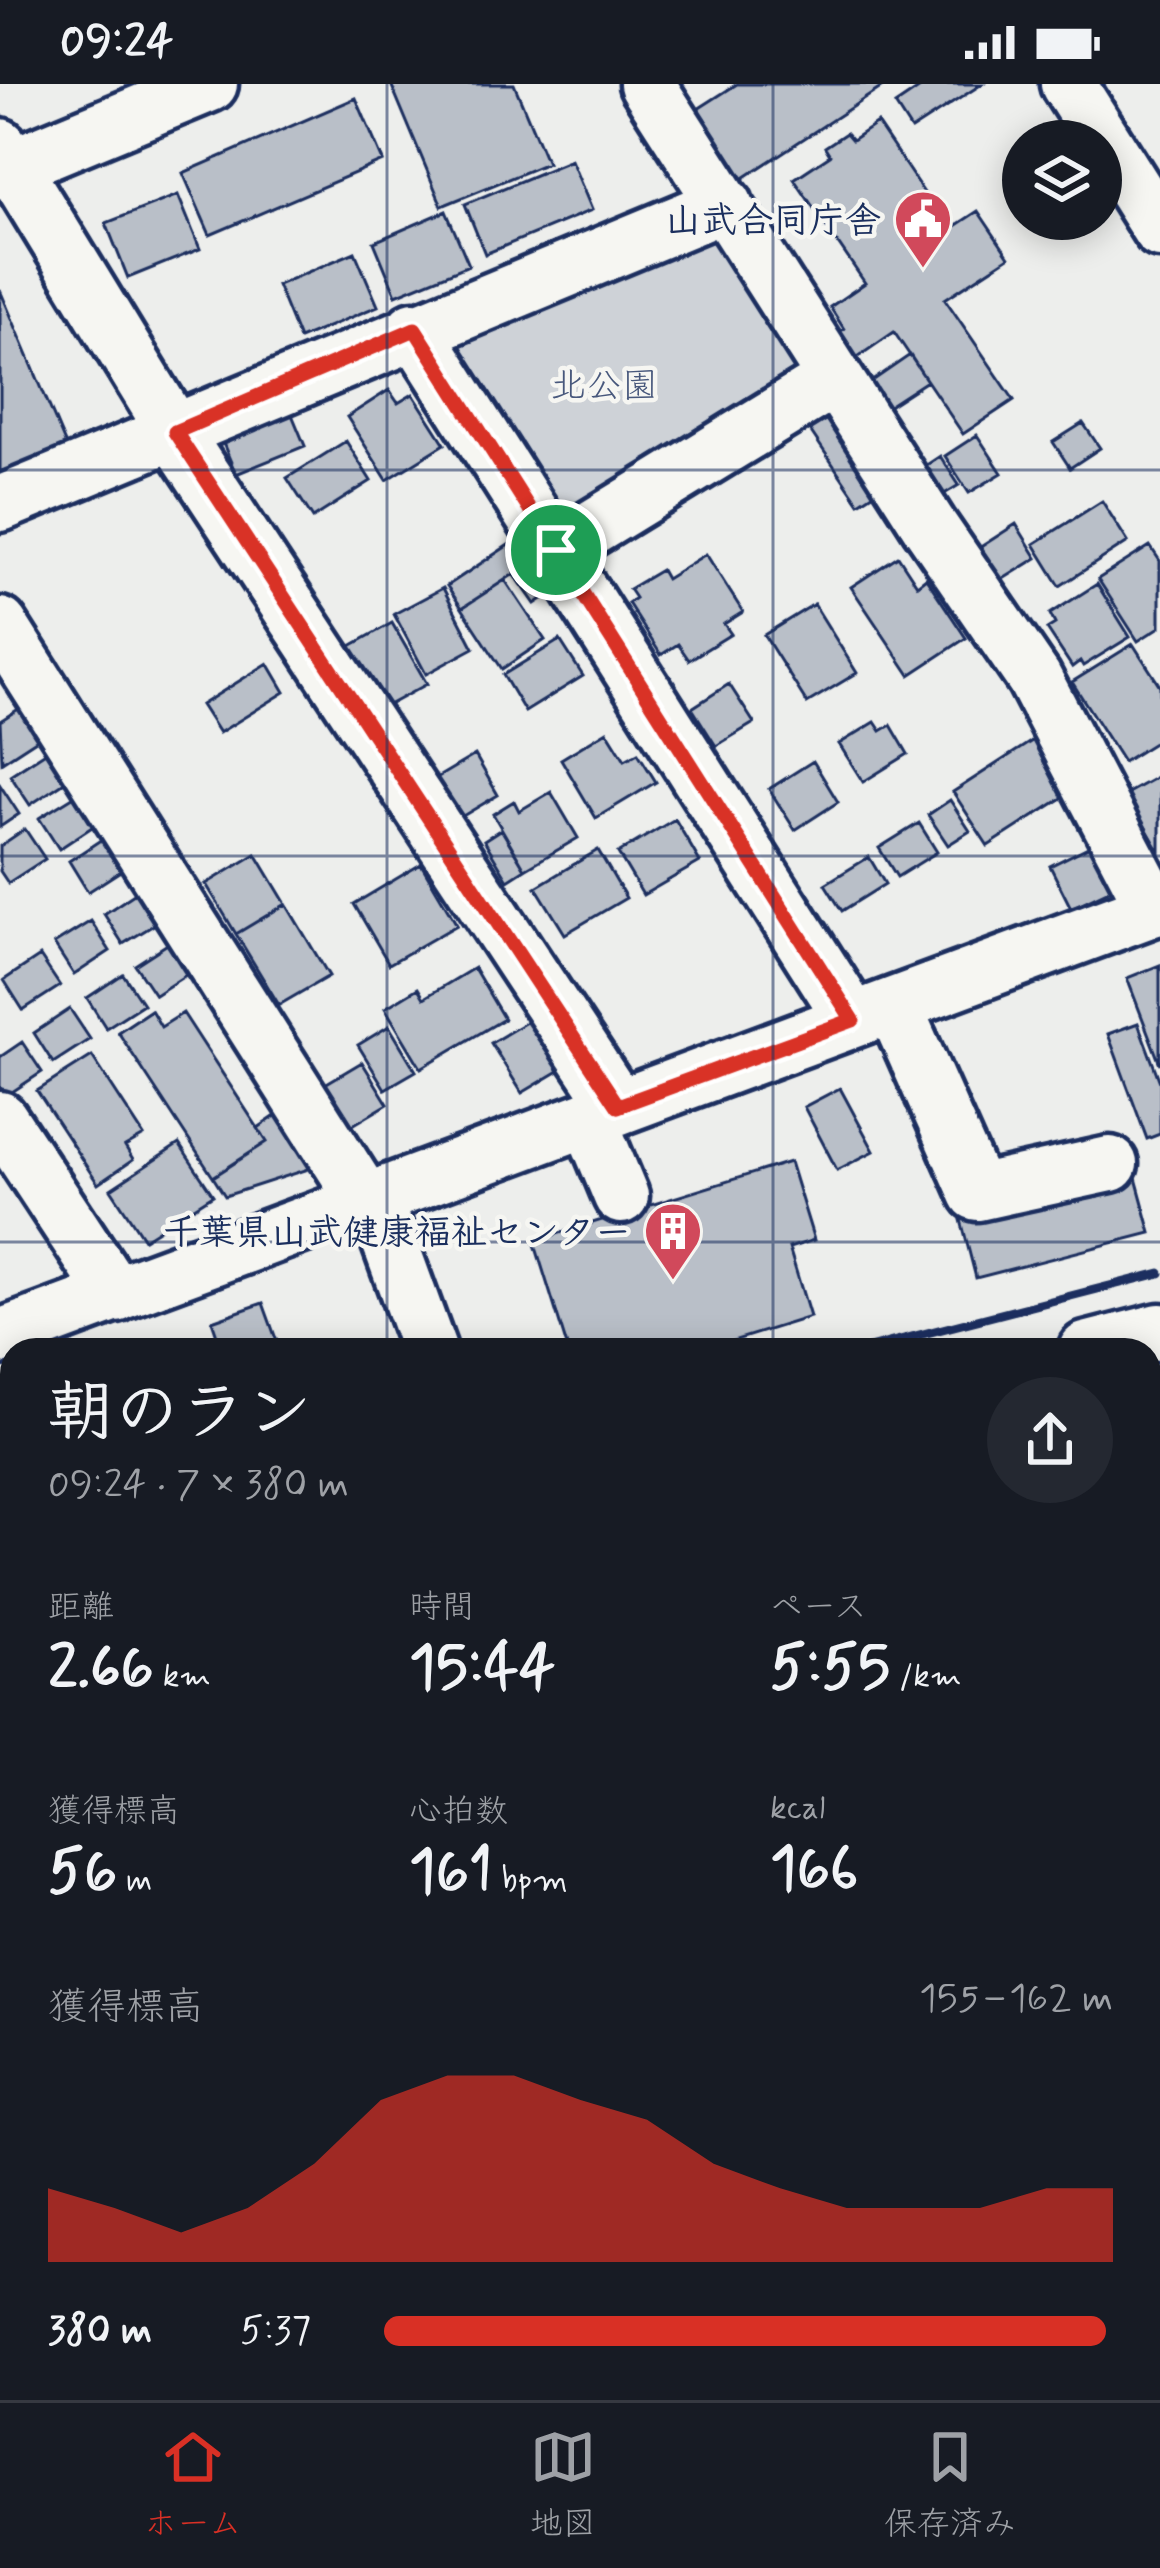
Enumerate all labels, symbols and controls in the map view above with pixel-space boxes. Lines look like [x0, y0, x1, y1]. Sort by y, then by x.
text: 09:24 [60, 13, 173, 72]
map controls [1002, 120, 1122, 240]
button: layers [1002, 120, 1122, 240]
public building icon: 山武合同庁舎 [892, 188, 954, 270]
place label: 山武合同庁舎 [665, 199, 881, 246]
park label: 北公園 [550, 364, 658, 411]
pin [505, 499, 607, 601]
icon: arrive [523, 517, 589, 583]
building icon: 千葉県山武健康福祉センター [642, 1200, 704, 1282]
place label: 千葉県山武健康福祉センター [163, 1211, 631, 1258]
text: 朝のラン [48, 1372, 312, 1458]
button: share [987, 1377, 1113, 1503]
text: 09:24 · 7 × 380 m [48, 1460, 349, 1511]
text: 距離 [48, 1586, 114, 1630]
text: 時間 [409, 1586, 475, 1630]
text: ペース [770, 1586, 867, 1630]
text: 2.66 [48, 1630, 154, 1709]
text: 15:44 [409, 1630, 555, 1709]
text: 5:55 [770, 1630, 890, 1709]
text: km [154, 1655, 211, 1699]
text: /km [890, 1655, 961, 1699]
text: kcal [770, 1787, 825, 1831]
text: 獲得標高 [48, 1790, 180, 1834]
text: 心拍数 [409, 1790, 508, 1834]
text: 166 [770, 1831, 858, 1910]
text: 56 [48, 1834, 117, 1913]
text: 161 [409, 1834, 492, 1913]
text: m [117, 1859, 152, 1903]
text: bpm [492, 1859, 568, 1903]
text: 155–162 m [919, 1974, 1113, 2025]
text: 獲得標高 [48, 1983, 204, 2034]
text: 380 m [48, 2306, 152, 2357]
text: 5:37 [240, 2306, 311, 2357]
tab: ホーム [144, 2424, 242, 2547]
tab: 地図 [530, 2424, 596, 2547]
tab: 保存済み [884, 2424, 1016, 2547]

